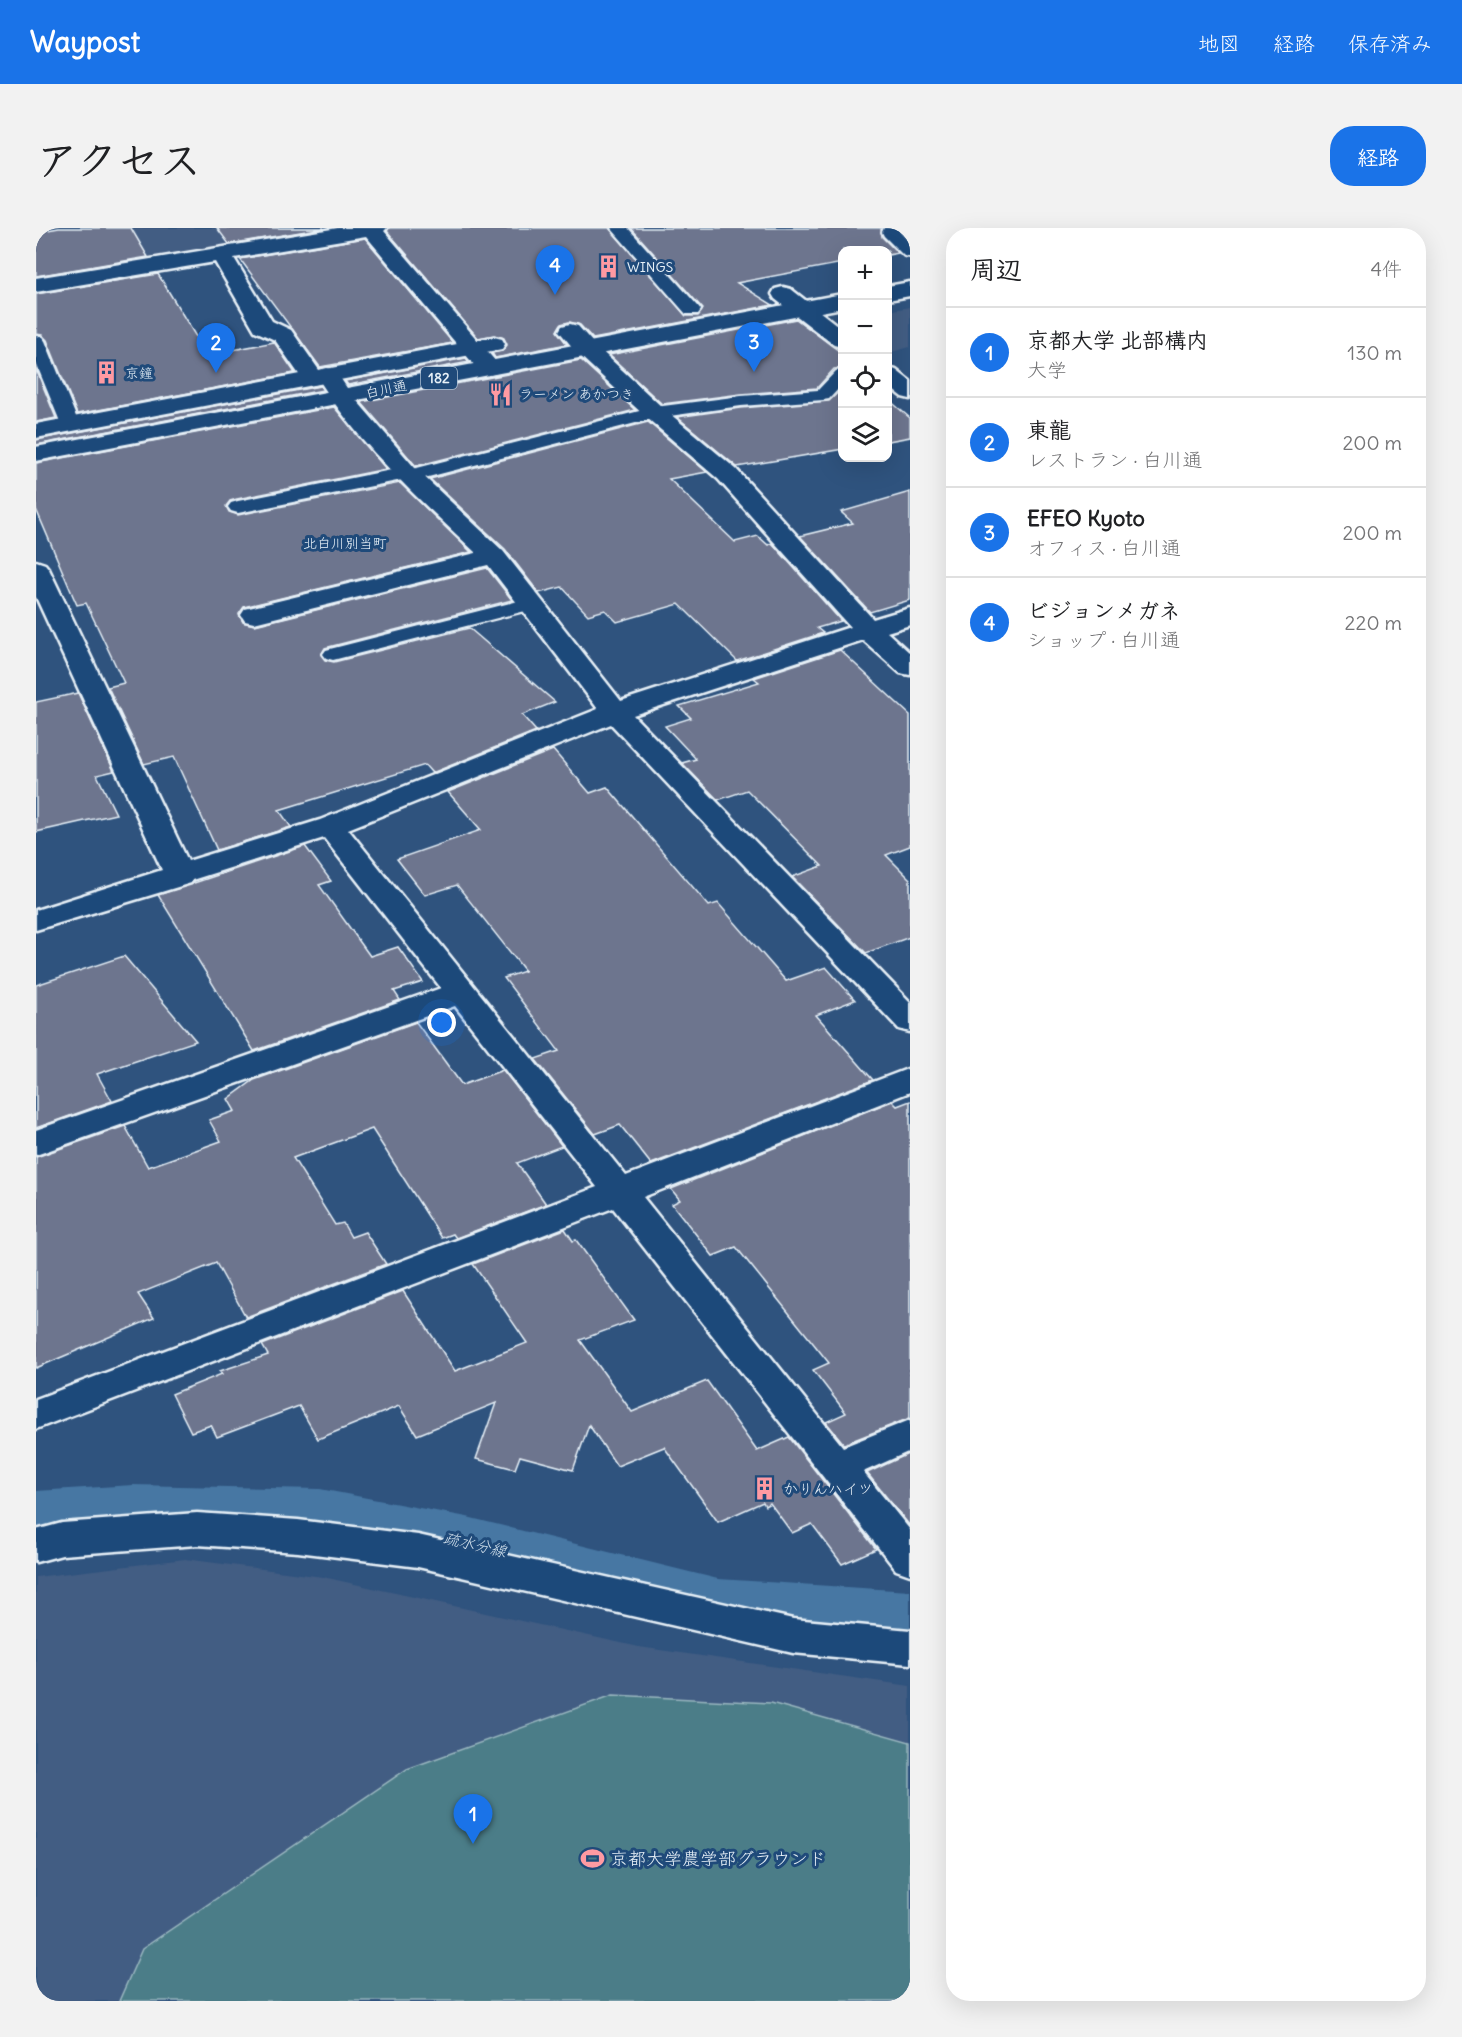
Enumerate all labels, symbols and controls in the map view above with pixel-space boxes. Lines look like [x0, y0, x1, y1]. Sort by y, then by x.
text: Waypost [30, 24, 140, 60]
text: 地図 [1198, 30, 1240, 57]
text: 経路 [1273, 30, 1315, 57]
text: 保存済み [1348, 30, 1432, 57]
button: 経路 [1330, 126, 1426, 186]
text: アクセス [36, 134, 201, 186]
pin: 4 [536, 245, 574, 295]
map controls [838, 246, 892, 462]
button: + [838, 246, 892, 300]
text: 周辺 [970, 253, 1022, 286]
building icon: WINGS [596, 254, 622, 280]
text: 4件 [1370, 256, 1402, 281]
place label: WINGS [627, 258, 674, 276]
button: − [838, 300, 892, 354]
pin: 3 [734, 322, 774, 372]
pin: 2 [196, 324, 236, 373]
text: 京都大学 北部構内 [1027, 326, 1208, 354]
text: 1 [986, 340, 993, 365]
text: 130 m [1347, 340, 1402, 365]
button: locate [838, 354, 892, 408]
text: 大学 [1027, 357, 1067, 382]
building icon: 京鐘 [94, 360, 120, 386]
place label: 京鐘 [125, 364, 153, 382]
road number: 182 [421, 367, 457, 389]
street label: 白川通 [364, 376, 408, 402]
restaurant icon: ラーメン あかつき [488, 381, 514, 407]
place label: ラーメン あかつき [519, 385, 634, 403]
button: layers [838, 408, 892, 462]
text: 東龍 [1027, 416, 1071, 444]
text: 2 [984, 430, 995, 455]
text: 200 m [1342, 430, 1402, 455]
text: レストラン · 白川通 [1027, 447, 1203, 472]
text: EFEO Kyoto [1027, 504, 1145, 532]
text: 3 [984, 520, 995, 545]
text: 200 m [1342, 520, 1402, 545]
district label: 北白川別当町 [303, 534, 387, 552]
text: オフィス · 白川通 [1027, 535, 1181, 560]
text: ビジョンメガネ [1027, 596, 1181, 624]
text: 4 [984, 610, 995, 635]
text: 220 m [1345, 610, 1402, 635]
text: ショップ · 白川通 [1027, 627, 1180, 652]
your location [427, 1008, 456, 1037]
building icon: かりんハイツ [752, 1476, 778, 1502]
place label: かりんハイツ [783, 1479, 873, 1498]
water label: 疏水分線 [442, 1527, 509, 1561]
pin: 1 [454, 1794, 492, 1844]
sports icon: 京都大学農学部グラウンド [579, 1846, 605, 1872]
place label: 京都大学農学部グラウンド [610, 1847, 826, 1870]

